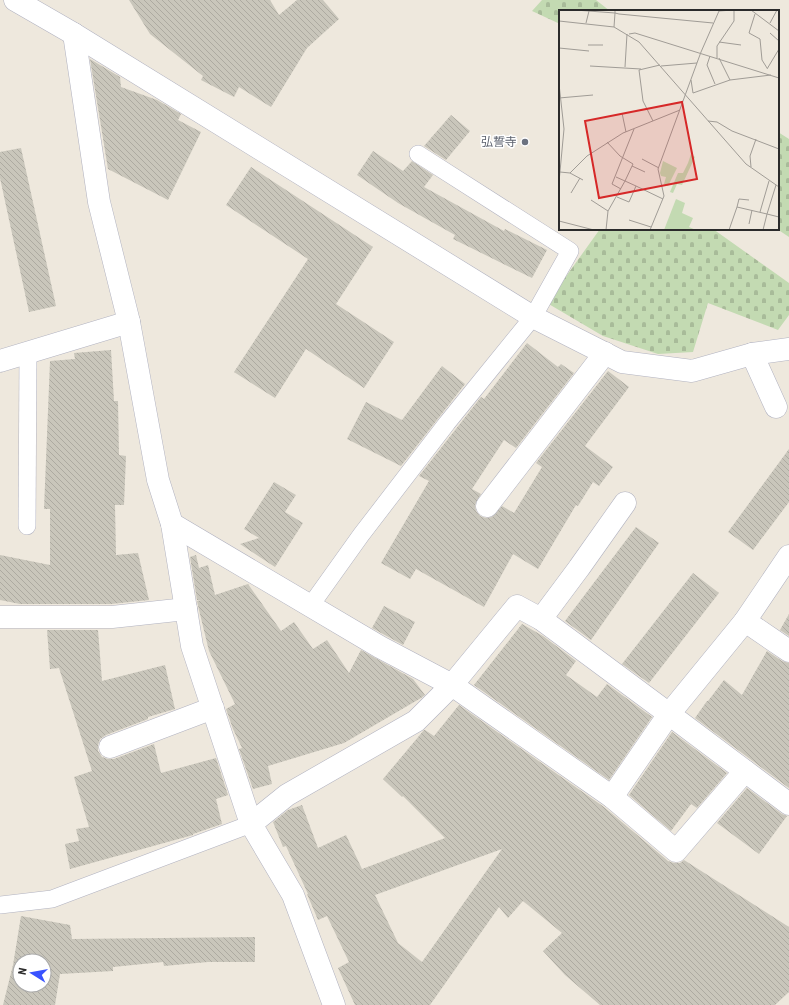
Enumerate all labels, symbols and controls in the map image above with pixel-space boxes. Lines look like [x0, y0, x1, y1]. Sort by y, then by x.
inset map [559, 10, 779, 230]
place label: 弘誓寺 [481, 135, 517, 149]
marker: 弘誓寺 [520, 137, 530, 147]
north arrow [12, 953, 52, 993]
text: N [16, 966, 30, 976]

